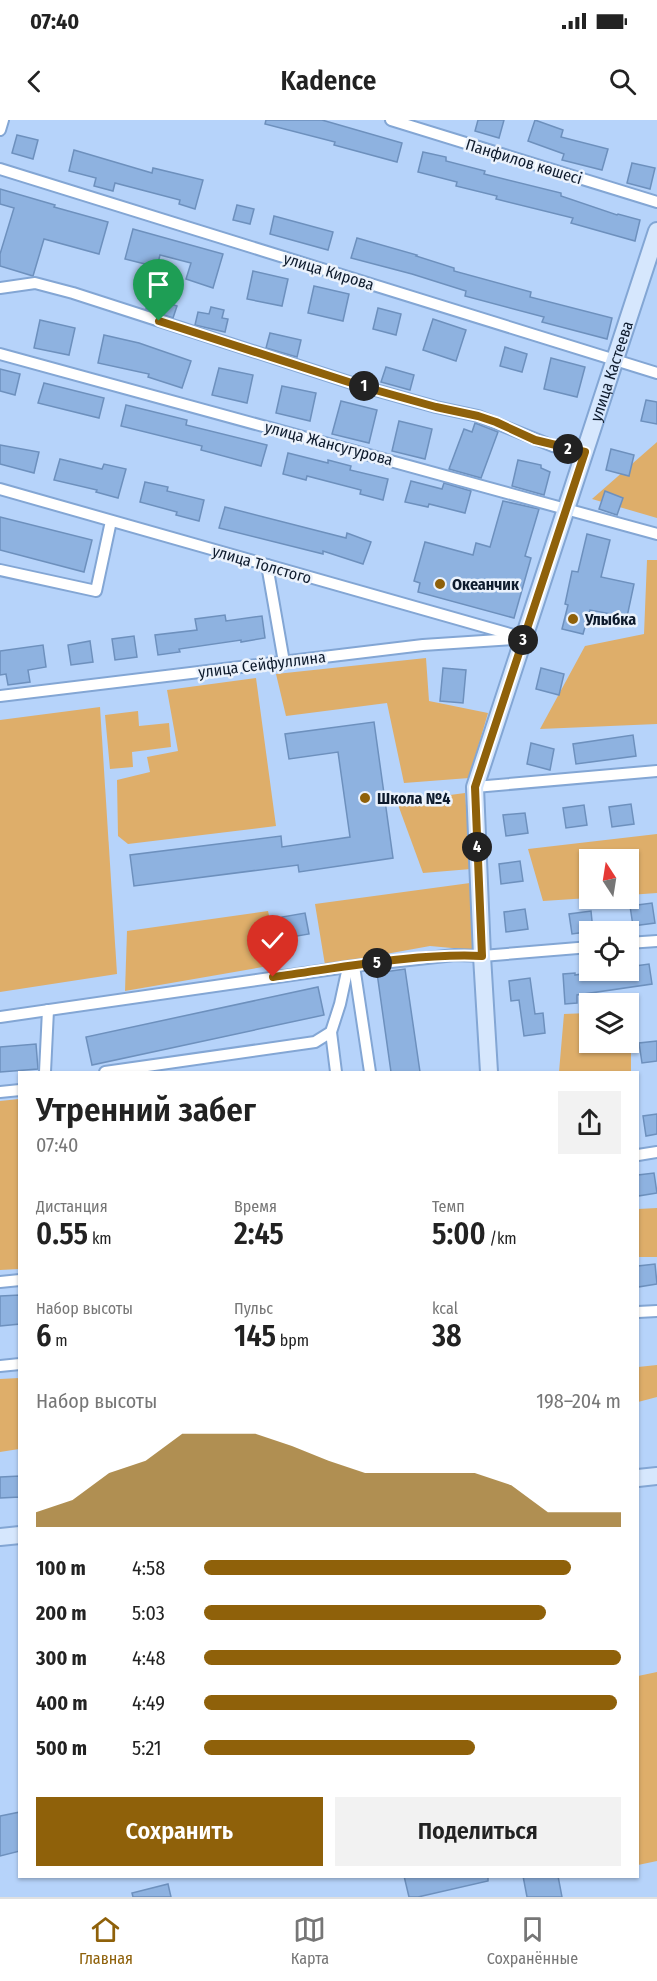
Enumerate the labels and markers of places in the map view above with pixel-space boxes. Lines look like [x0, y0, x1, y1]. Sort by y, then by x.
pin [133, 259, 184, 321]
pin: 1 [349, 371, 379, 401]
pin: 2 [553, 434, 583, 464]
place label: Океанчик [452, 575, 520, 594]
marker: Океанчик [433, 577, 447, 591]
place label: Улыбка [584, 610, 636, 629]
marker: Улыбка [566, 612, 580, 626]
pin: 3 [508, 625, 538, 655]
place label: Школа №4 [377, 789, 450, 808]
marker: Школа №4 [358, 791, 372, 805]
pin: 4 [462, 832, 492, 862]
pin [247, 915, 298, 977]
pin: 5 [362, 948, 392, 978]

